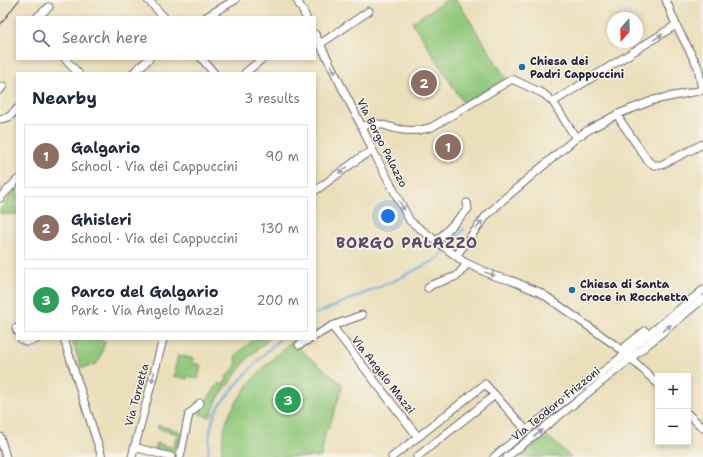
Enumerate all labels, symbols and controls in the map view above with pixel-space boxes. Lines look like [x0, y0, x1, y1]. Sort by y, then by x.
north arrow [607, 12, 643, 48]
search box [16, 16, 316, 60]
icon: search [30, 27, 52, 49]
text: Search here [62, 28, 148, 48]
one-way arrow [653, 33, 663, 41]
place label: Chiesa dei Padri Cappuccini [530, 54, 624, 82]
marker: Chiesa dei Padri Cappuccini [517, 62, 527, 72]
one-way arrow [330, 63, 336, 75]
pin: 2 [411, 68, 437, 98]
text: Nearby [32, 87, 97, 109]
text: 3 results [244, 90, 300, 107]
street label: Via Borgo Palazzo [353, 96, 411, 190]
pin: 1 [435, 132, 461, 162]
text: Galgario [71, 138, 140, 158]
text: 1 [43, 148, 49, 165]
text: 90 m [265, 148, 299, 165]
text: School · Via dei Cappuccini [71, 158, 238, 175]
one-way arrow [338, 166, 349, 174]
one-way arrow [399, 200, 405, 212]
your location [378, 206, 398, 226]
text: Ghisleri [71, 210, 132, 230]
one-way arrow [475, 219, 483, 230]
text: 2 [41, 220, 51, 237]
text: 130 m [261, 220, 299, 237]
text: School · Via dei Cappuccini [71, 230, 238, 247]
district label: BORGO PALAZZO [336, 233, 478, 253]
one-way arrow [485, 272, 497, 278]
place label: Chiesa di Santa Croce in Rocchetta [580, 277, 689, 305]
text: Parco del Galgario [71, 282, 219, 302]
marker: Chiesa di Santa Croce in Rocchetta [567, 285, 577, 295]
text: 3 [41, 292, 51, 309]
text: 200 m [257, 292, 299, 309]
text: Park · Via Angelo Mazzi [71, 302, 224, 319]
one-way arrow [662, 324, 672, 333]
street label: Via Angelo Mazzi [348, 333, 418, 417]
street label: Via Torretta [121, 362, 153, 428]
street label: Via Teodoro Frizzoni [509, 364, 603, 444]
one-way arrow [150, 371, 156, 383]
map controls [655, 373, 691, 445]
button: + [655, 373, 691, 409]
pin: 3 [275, 385, 301, 415]
button: − [655, 409, 691, 445]
one-way arrow [532, 428, 543, 437]

